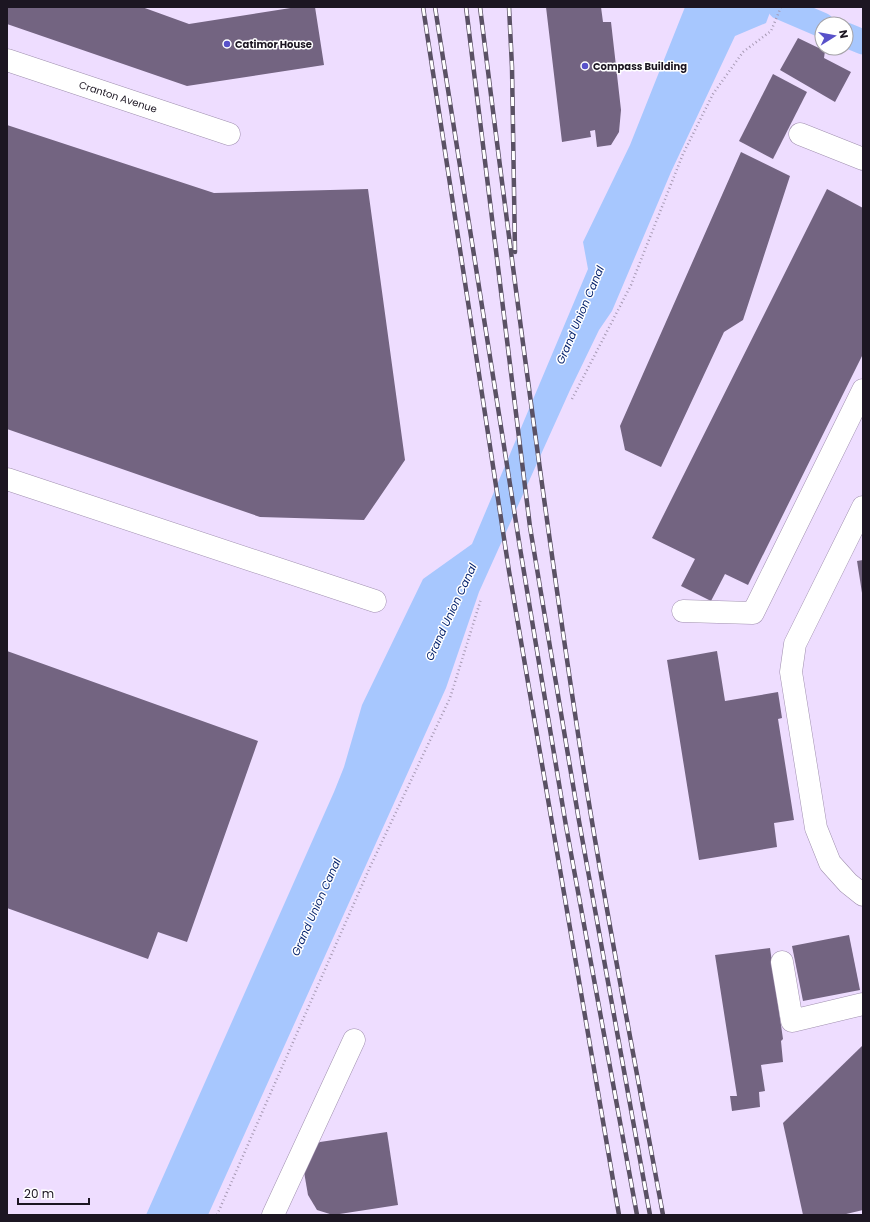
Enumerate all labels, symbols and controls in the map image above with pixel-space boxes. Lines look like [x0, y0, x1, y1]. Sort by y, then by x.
north arrow [814, 16, 854, 56]
text: N [835, 29, 852, 40]
place label: Catimor House [235, 37, 312, 52]
marker: Catimor House [222, 39, 232, 49]
place label: Compass Building [593, 59, 687, 74]
marker: Compass Building [580, 61, 590, 71]
street label: Cranton Avenue [77, 77, 159, 117]
water label: Grand Union Canal [552, 263, 608, 367]
water label: Grand Union Canal [421, 561, 481, 663]
water label: Grand Union Canal [287, 855, 345, 958]
scale bar [18, 1180, 89, 1206]
text: 20 m [24, 1185, 54, 1202]

